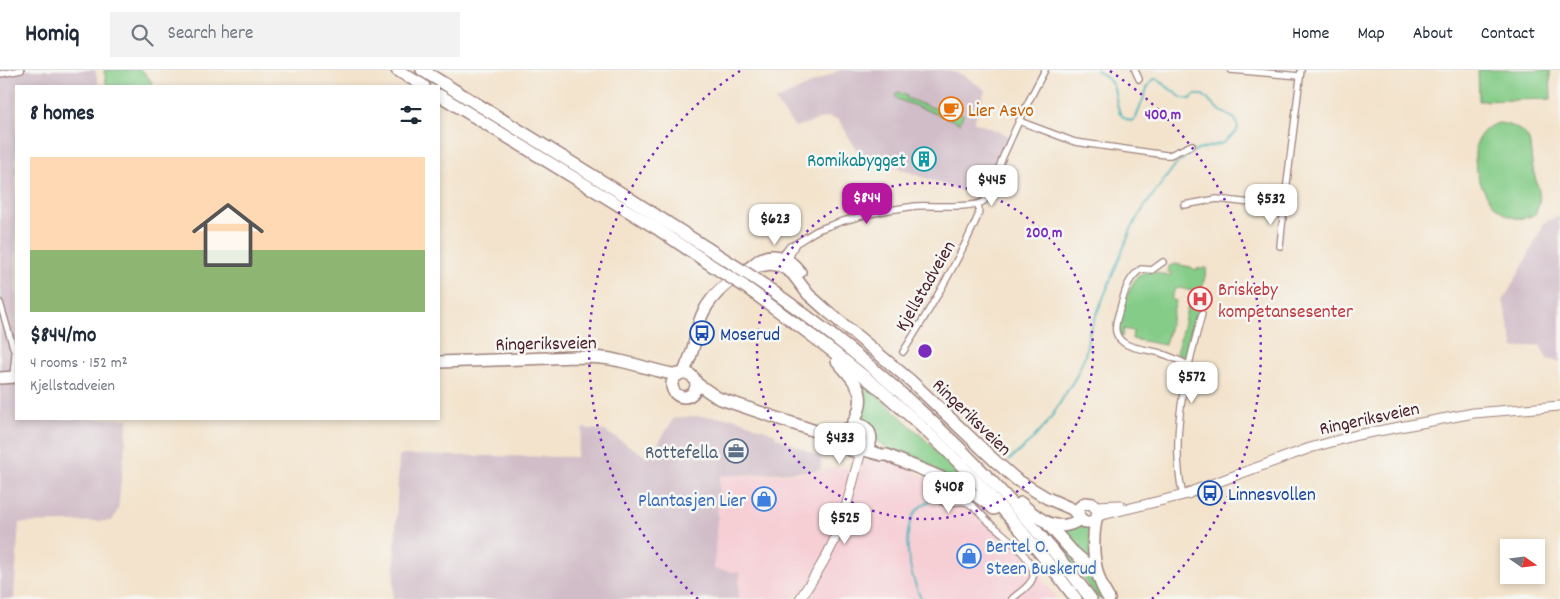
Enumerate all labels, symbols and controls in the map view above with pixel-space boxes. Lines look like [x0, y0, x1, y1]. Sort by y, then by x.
search box [110, 12, 460, 57]
text: Homiq [25, 18, 80, 52]
icon: search [128, 21, 156, 49]
text: Search here [168, 21, 253, 48]
text: Home [1292, 22, 1329, 47]
text: Map [1357, 22, 1385, 47]
text: About [1413, 22, 1453, 47]
text: Contact [1481, 22, 1535, 47]
cafe icon: Lier Asvo [938, 96, 964, 122]
place label: Lier Asvo [968, 99, 1034, 126]
text: 8 homes [30, 100, 95, 130]
icon: filters [397, 101, 425, 129]
text: 400 m [1145, 105, 1181, 127]
building icon: Romikabygget [911, 146, 937, 172]
place label: Romikabygget [807, 149, 906, 176]
pin: $445 [962, 164, 1022, 207]
text: $445 [978, 169, 1006, 192]
pin: $844 [837, 182, 897, 225]
pin: $532 [1241, 184, 1301, 226]
text: $844 [853, 187, 881, 210]
text: $532 [1256, 188, 1286, 211]
icon: home [183, 190, 273, 280]
pin: $623 [745, 204, 805, 246]
text: $623 [760, 208, 790, 231]
text: 200 m [1026, 223, 1062, 245]
street label: Kjellstadveien [890, 236, 964, 337]
place label: Briskeby kompetansesenter [1218, 278, 1353, 327]
hospital icon: Briskeby kompetansesenter [1187, 286, 1213, 312]
bus stop icon: Moserud [689, 320, 715, 346]
text: $844/mo [30, 322, 96, 352]
place label: Moserud [720, 323, 780, 350]
street label: Ringeriksveien [495, 331, 597, 360]
centre of rings [916, 342, 934, 360]
text: 4 rooms · 152 m² [30, 352, 128, 375]
pin: $572 [1162, 362, 1222, 404]
text: $572 [1178, 366, 1206, 389]
street label: Ringeriksveien [925, 374, 1016, 463]
text: Kjellstadveien [30, 375, 115, 398]
street label: Ringeriksveien [1317, 397, 1422, 444]
pin: $433 [810, 422, 870, 465]
text: $433 [826, 427, 854, 450]
office icon: Rottefella [723, 438, 749, 464]
place label: Rottefella [645, 441, 719, 468]
pin: $408 [919, 472, 979, 514]
text: $408 [934, 476, 964, 499]
bus stop icon: Linnesvollen [1197, 480, 1223, 506]
place label: Linnesvollen [1228, 483, 1316, 510]
shop icon: Plantasjen Lier [751, 486, 777, 512]
place label: Plantasjen Lier [638, 489, 746, 516]
pin: $525 [815, 502, 875, 545]
text: $525 [830, 507, 860, 530]
place label: Bertel O. Steen Buskerud [986, 535, 1097, 584]
north arrow [1500, 539, 1545, 584]
map controls [1500, 539, 1545, 584]
shop icon: Bertel O. Steen Buskerud [956, 543, 982, 569]

